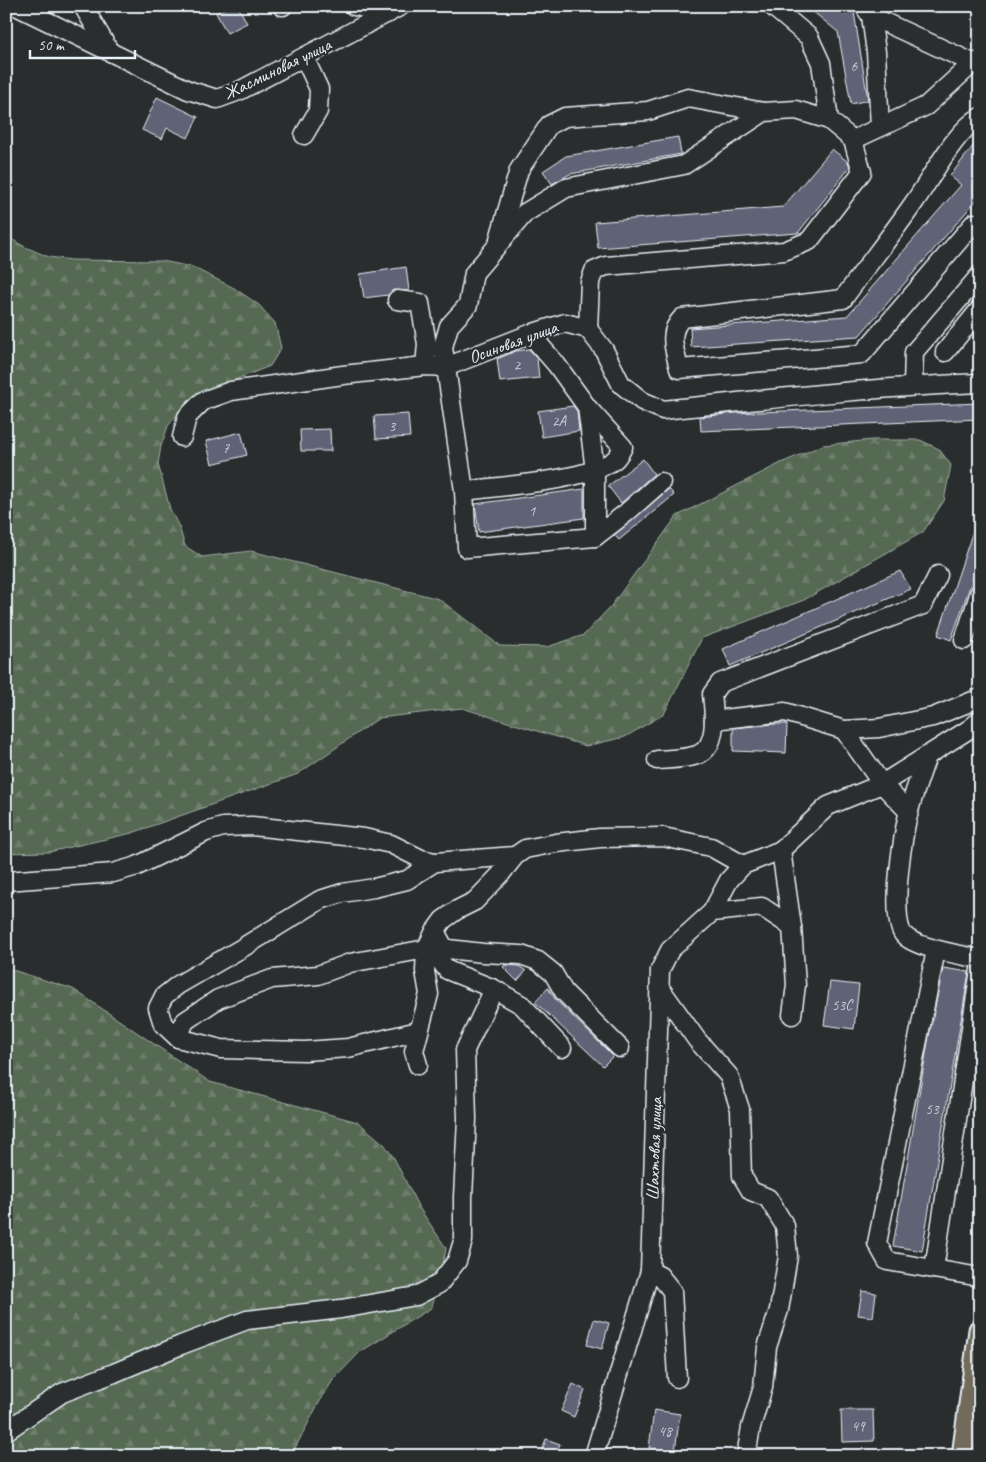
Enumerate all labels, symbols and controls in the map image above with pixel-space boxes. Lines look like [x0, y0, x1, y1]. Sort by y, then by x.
scale bar [30, 28, 135, 60]
street label: Жасминовая улица [219, 33, 336, 105]
text: 50 m [38, 36, 65, 55]
house number: 6 [851, 57, 859, 76]
street label: Осиновая улица [466, 315, 561, 368]
house number: 2 [514, 356, 522, 375]
house number: 2А [552, 412, 568, 431]
house number: 3 [389, 417, 397, 436]
house number: 7 [223, 439, 231, 458]
house number: 1 [529, 502, 537, 521]
house number: 53С [832, 996, 854, 1015]
street label: Шахтовая улица [641, 1096, 667, 1201]
house number: 53 [925, 1100, 940, 1119]
house number: 49 [851, 1417, 866, 1436]
house number: 48 [658, 1422, 673, 1441]

